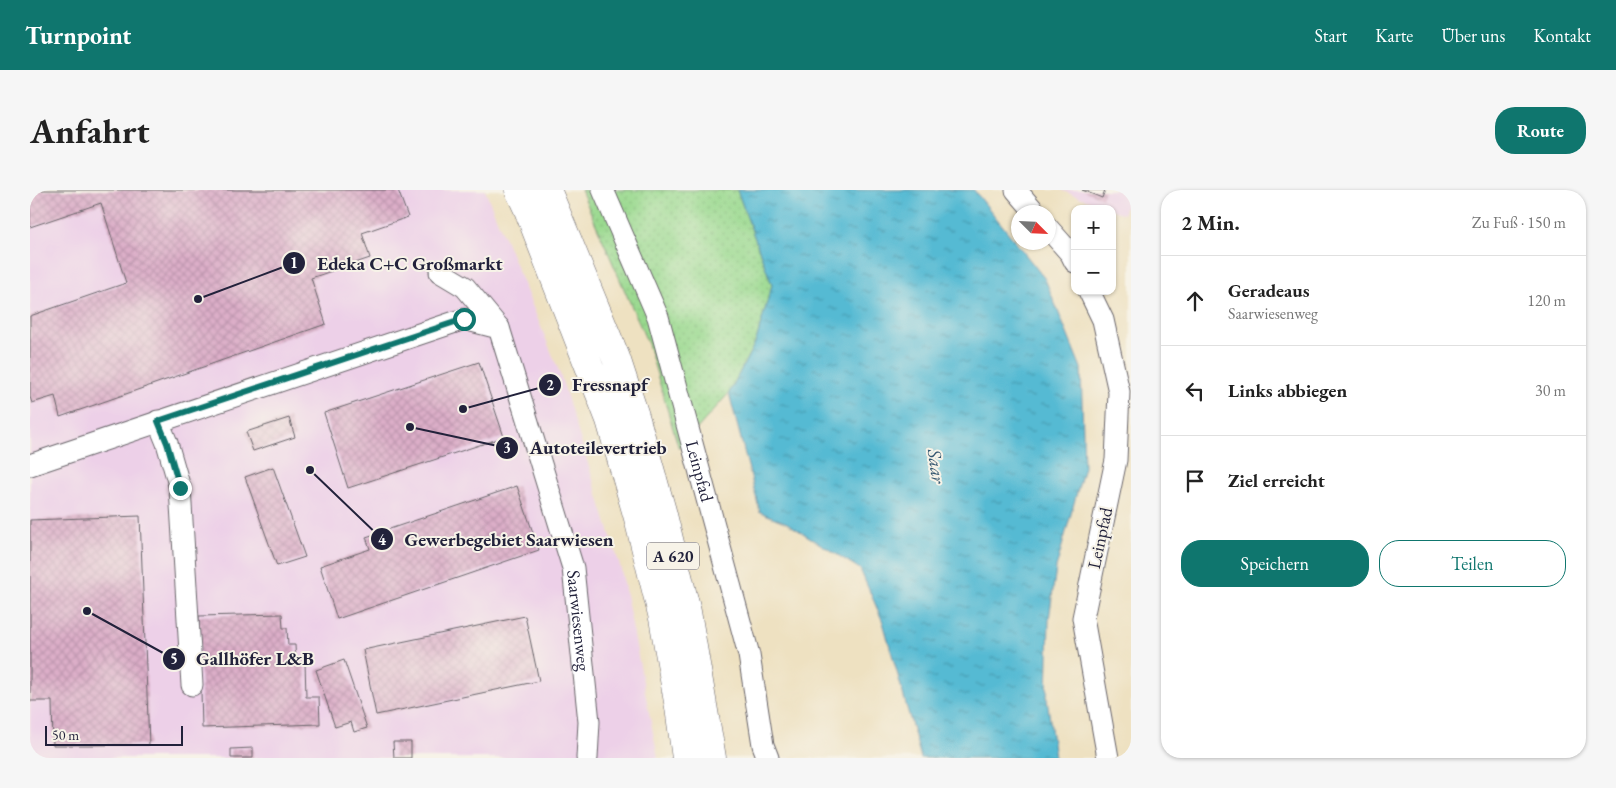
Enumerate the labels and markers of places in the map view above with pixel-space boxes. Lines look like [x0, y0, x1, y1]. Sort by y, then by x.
callout: Edeka C+C Großmarkt [282, 246, 512, 280]
callout: Fressnapf [537, 368, 658, 402]
callout: Autoteilevertrieb [494, 431, 676, 465]
callout: Gewerbegebiet Saarwiesen [370, 522, 624, 556]
callout: Gallhöfer L&B [161, 642, 324, 676]

